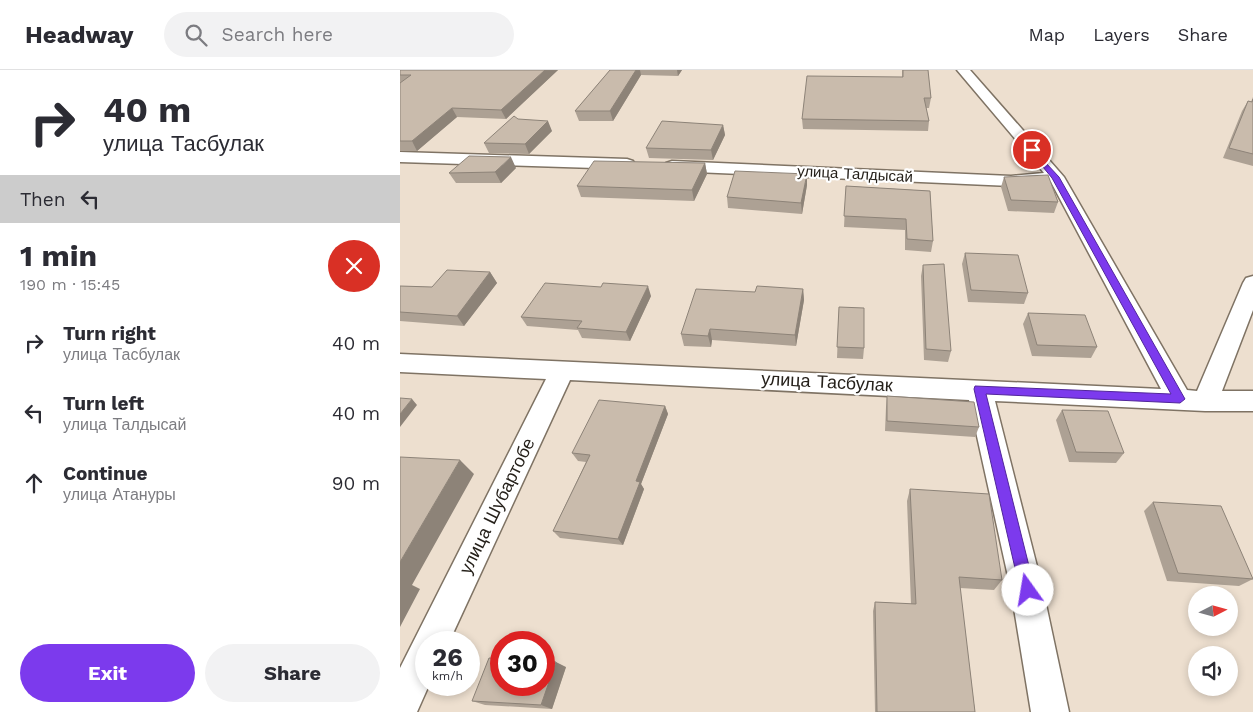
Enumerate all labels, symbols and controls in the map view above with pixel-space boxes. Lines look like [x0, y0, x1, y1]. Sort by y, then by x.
search box [164, 12, 514, 57]
text: Headway [25, 21, 134, 49]
icon: search [182, 21, 210, 49]
text: Search here [222, 23, 333, 46]
text: Map [1028, 24, 1065, 45]
text: Layers [1093, 24, 1150, 45]
text: Share [1178, 24, 1228, 45]
text: 40 m [103, 89, 191, 131]
icon: right [20, 90, 85, 155]
pin [1011, 129, 1053, 171]
text: улица Тасбулак [103, 131, 264, 156]
icon: arrive [1018, 136, 1046, 164]
street label: улица Талдысай [797, 162, 913, 186]
icon: left [76, 185, 104, 213]
text: Then [20, 188, 66, 211]
text: 1 min [20, 238, 97, 273]
button: close [328, 240, 380, 292]
text: 190 m · 15:45 [20, 275, 120, 294]
text: Turn right [63, 322, 156, 345]
icon: right [20, 329, 48, 357]
text: 40 m [332, 332, 380, 355]
text: улица Тасбулак [63, 345, 180, 364]
street label: улица Тасбулак [761, 368, 893, 395]
text: Turn left [63, 392, 144, 415]
icon: left [20, 399, 48, 427]
text: 40 m [332, 402, 380, 425]
text: улица Талдысай [63, 415, 186, 434]
street label: улица Шубартобе [454, 434, 539, 577]
text: Continue [63, 462, 147, 485]
icon: ahead [20, 469, 48, 497]
text: 90 m [332, 472, 380, 495]
text: улица Атануры [63, 485, 176, 504]
position arrow [1001, 563, 1053, 615]
north arrow [1188, 586, 1238, 636]
map controls [1188, 586, 1238, 696]
speed limit sign: 30 [490, 631, 555, 696]
text: 26 [432, 643, 463, 672]
button: Exit [20, 644, 195, 702]
button: Share [205, 644, 380, 702]
button: sound [1188, 646, 1238, 696]
text: km/h [432, 669, 463, 683]

